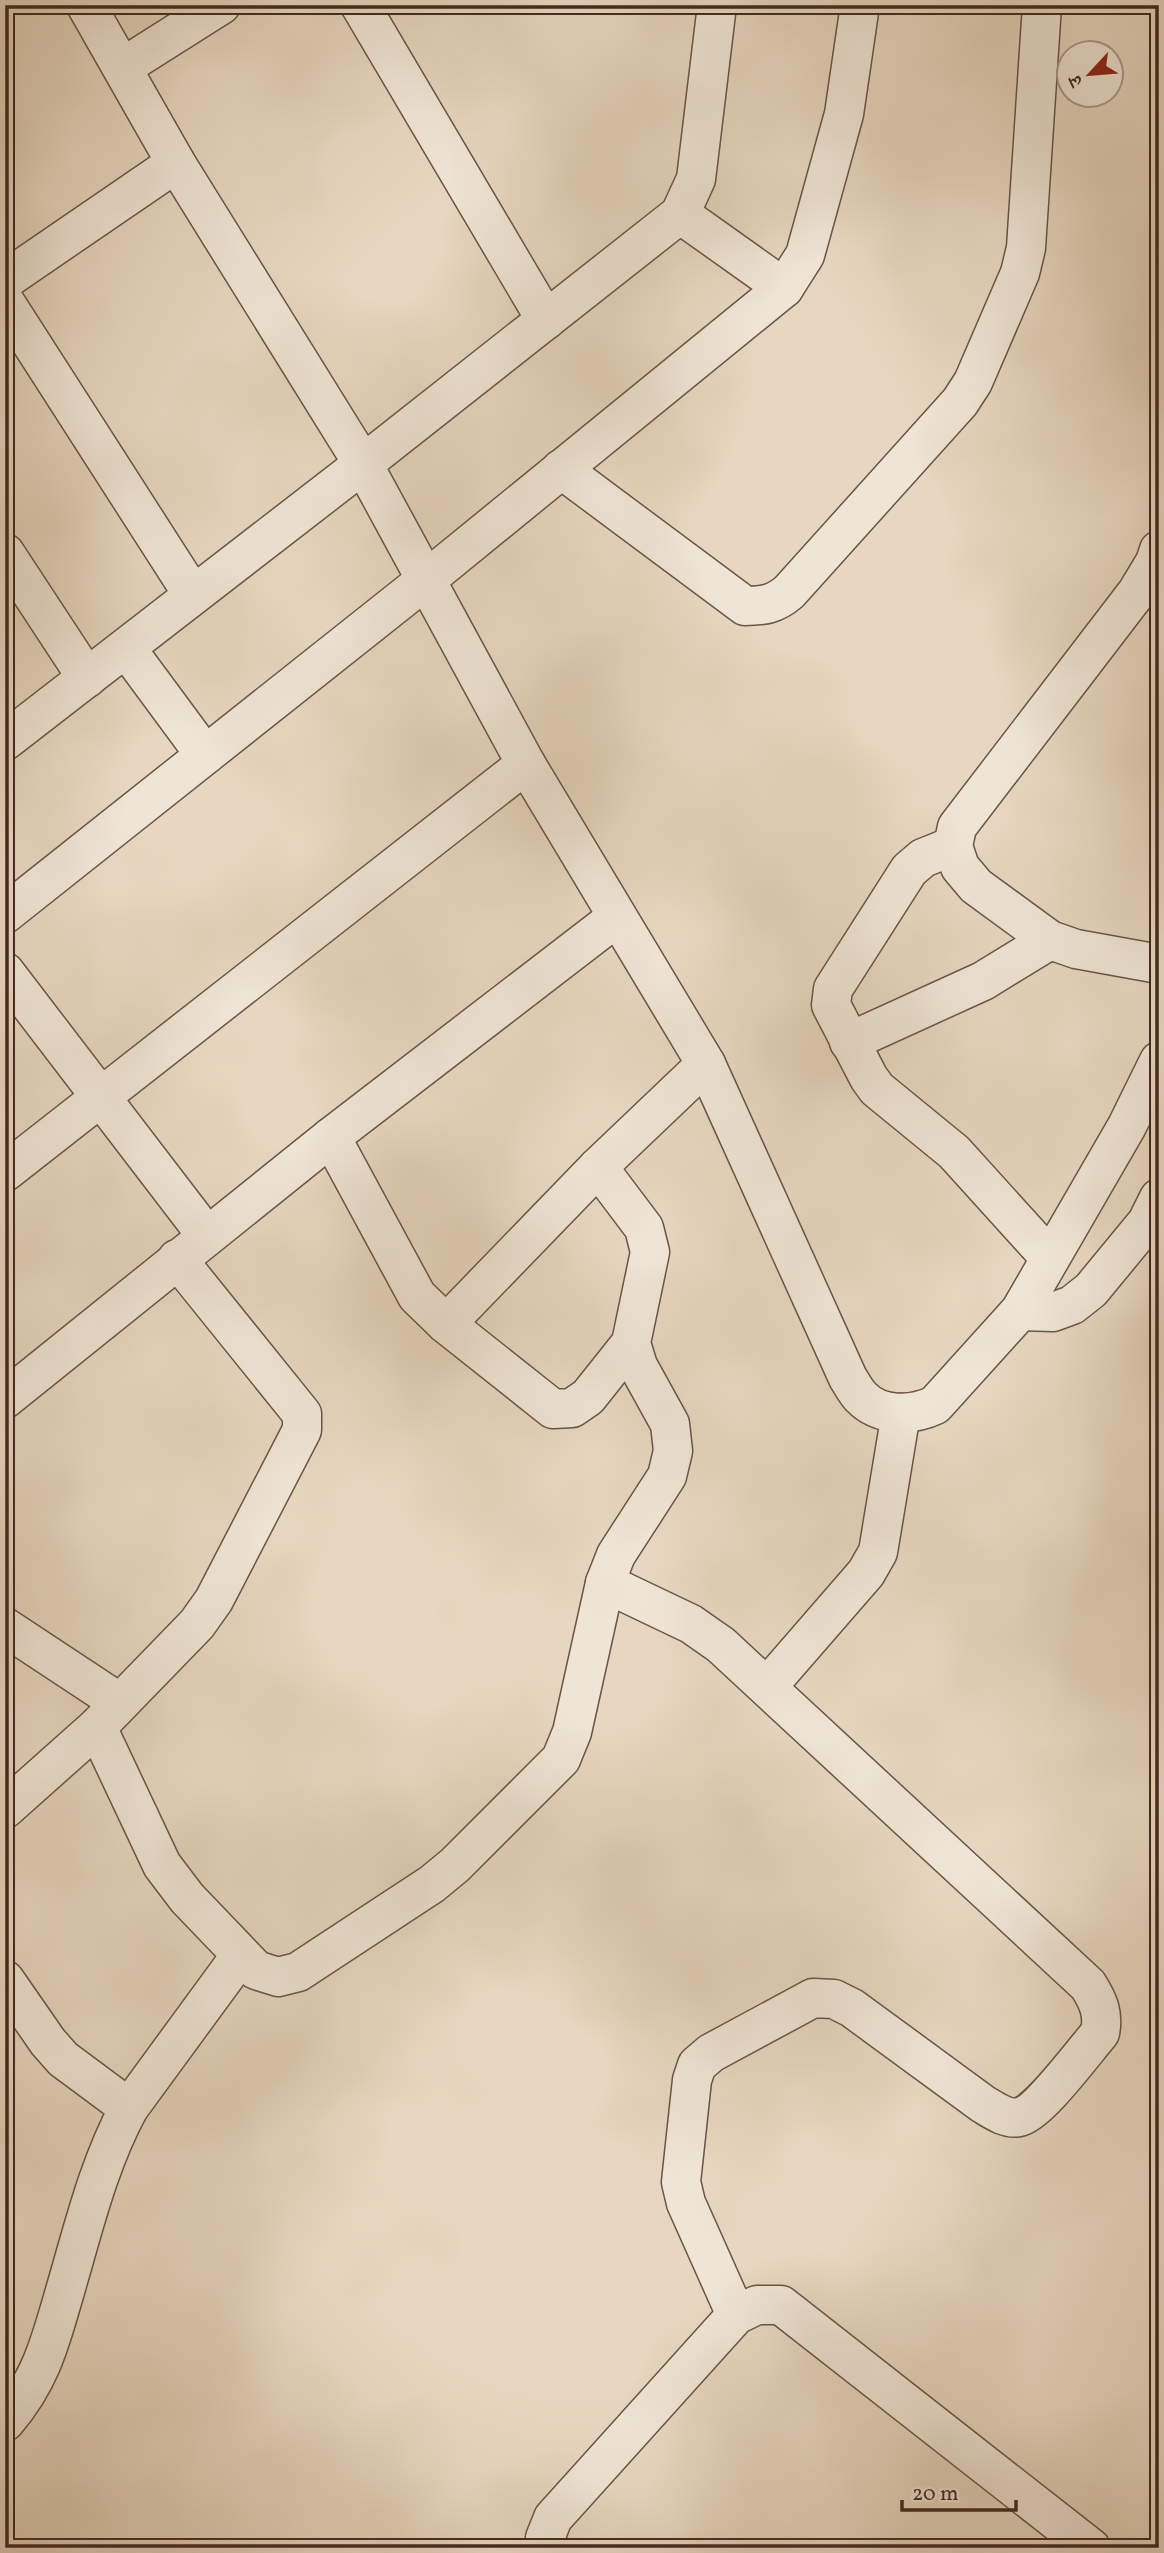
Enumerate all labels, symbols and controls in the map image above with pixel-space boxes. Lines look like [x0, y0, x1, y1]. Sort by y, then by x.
north arrow [1056, 38, 1126, 108]
text: उ [1062, 69, 1091, 92]
scale bar [902, 2469, 1015, 2513]
text: 20 m [912, 2480, 958, 2509]

